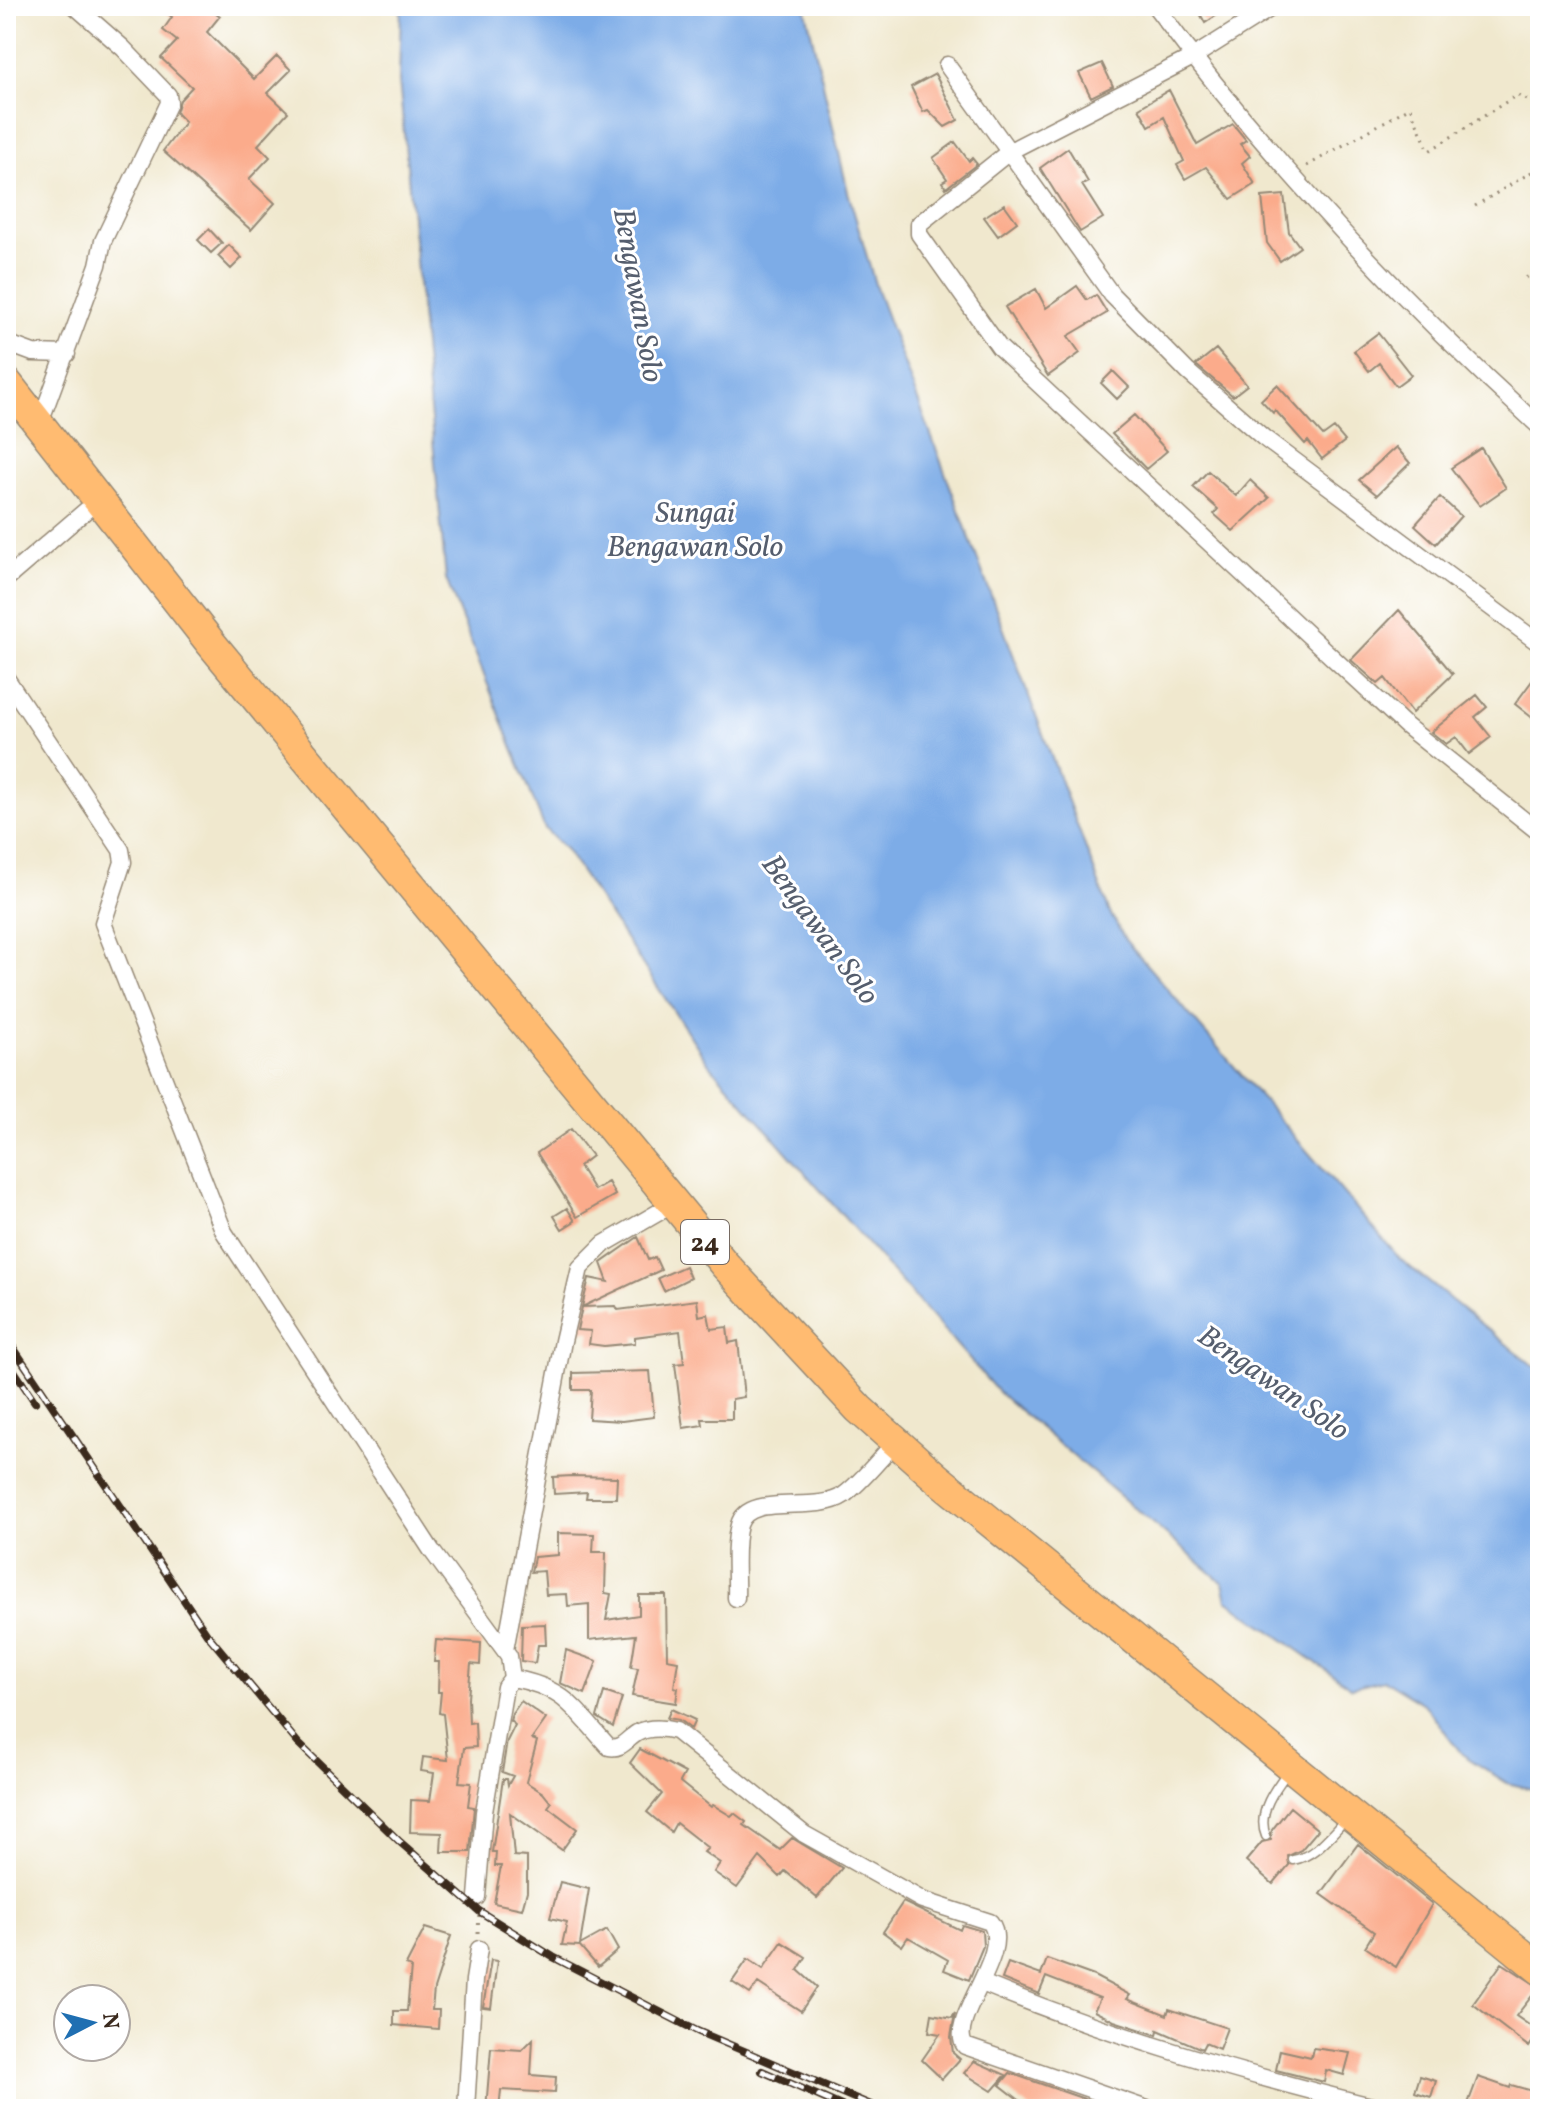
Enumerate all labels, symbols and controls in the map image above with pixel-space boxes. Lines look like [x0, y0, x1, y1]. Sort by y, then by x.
water label: Bengawan Solo [601, 205, 673, 386]
water label: Sungai Bengawan Solo [607, 493, 783, 569]
water label: Bengawan Solo [751, 847, 888, 1014]
road number: 24 [681, 1220, 729, 1264]
water label: Bengawan Solo [1189, 1316, 1357, 1452]
north arrow [52, 1983, 132, 2063]
text: N [93, 2012, 126, 2031]

